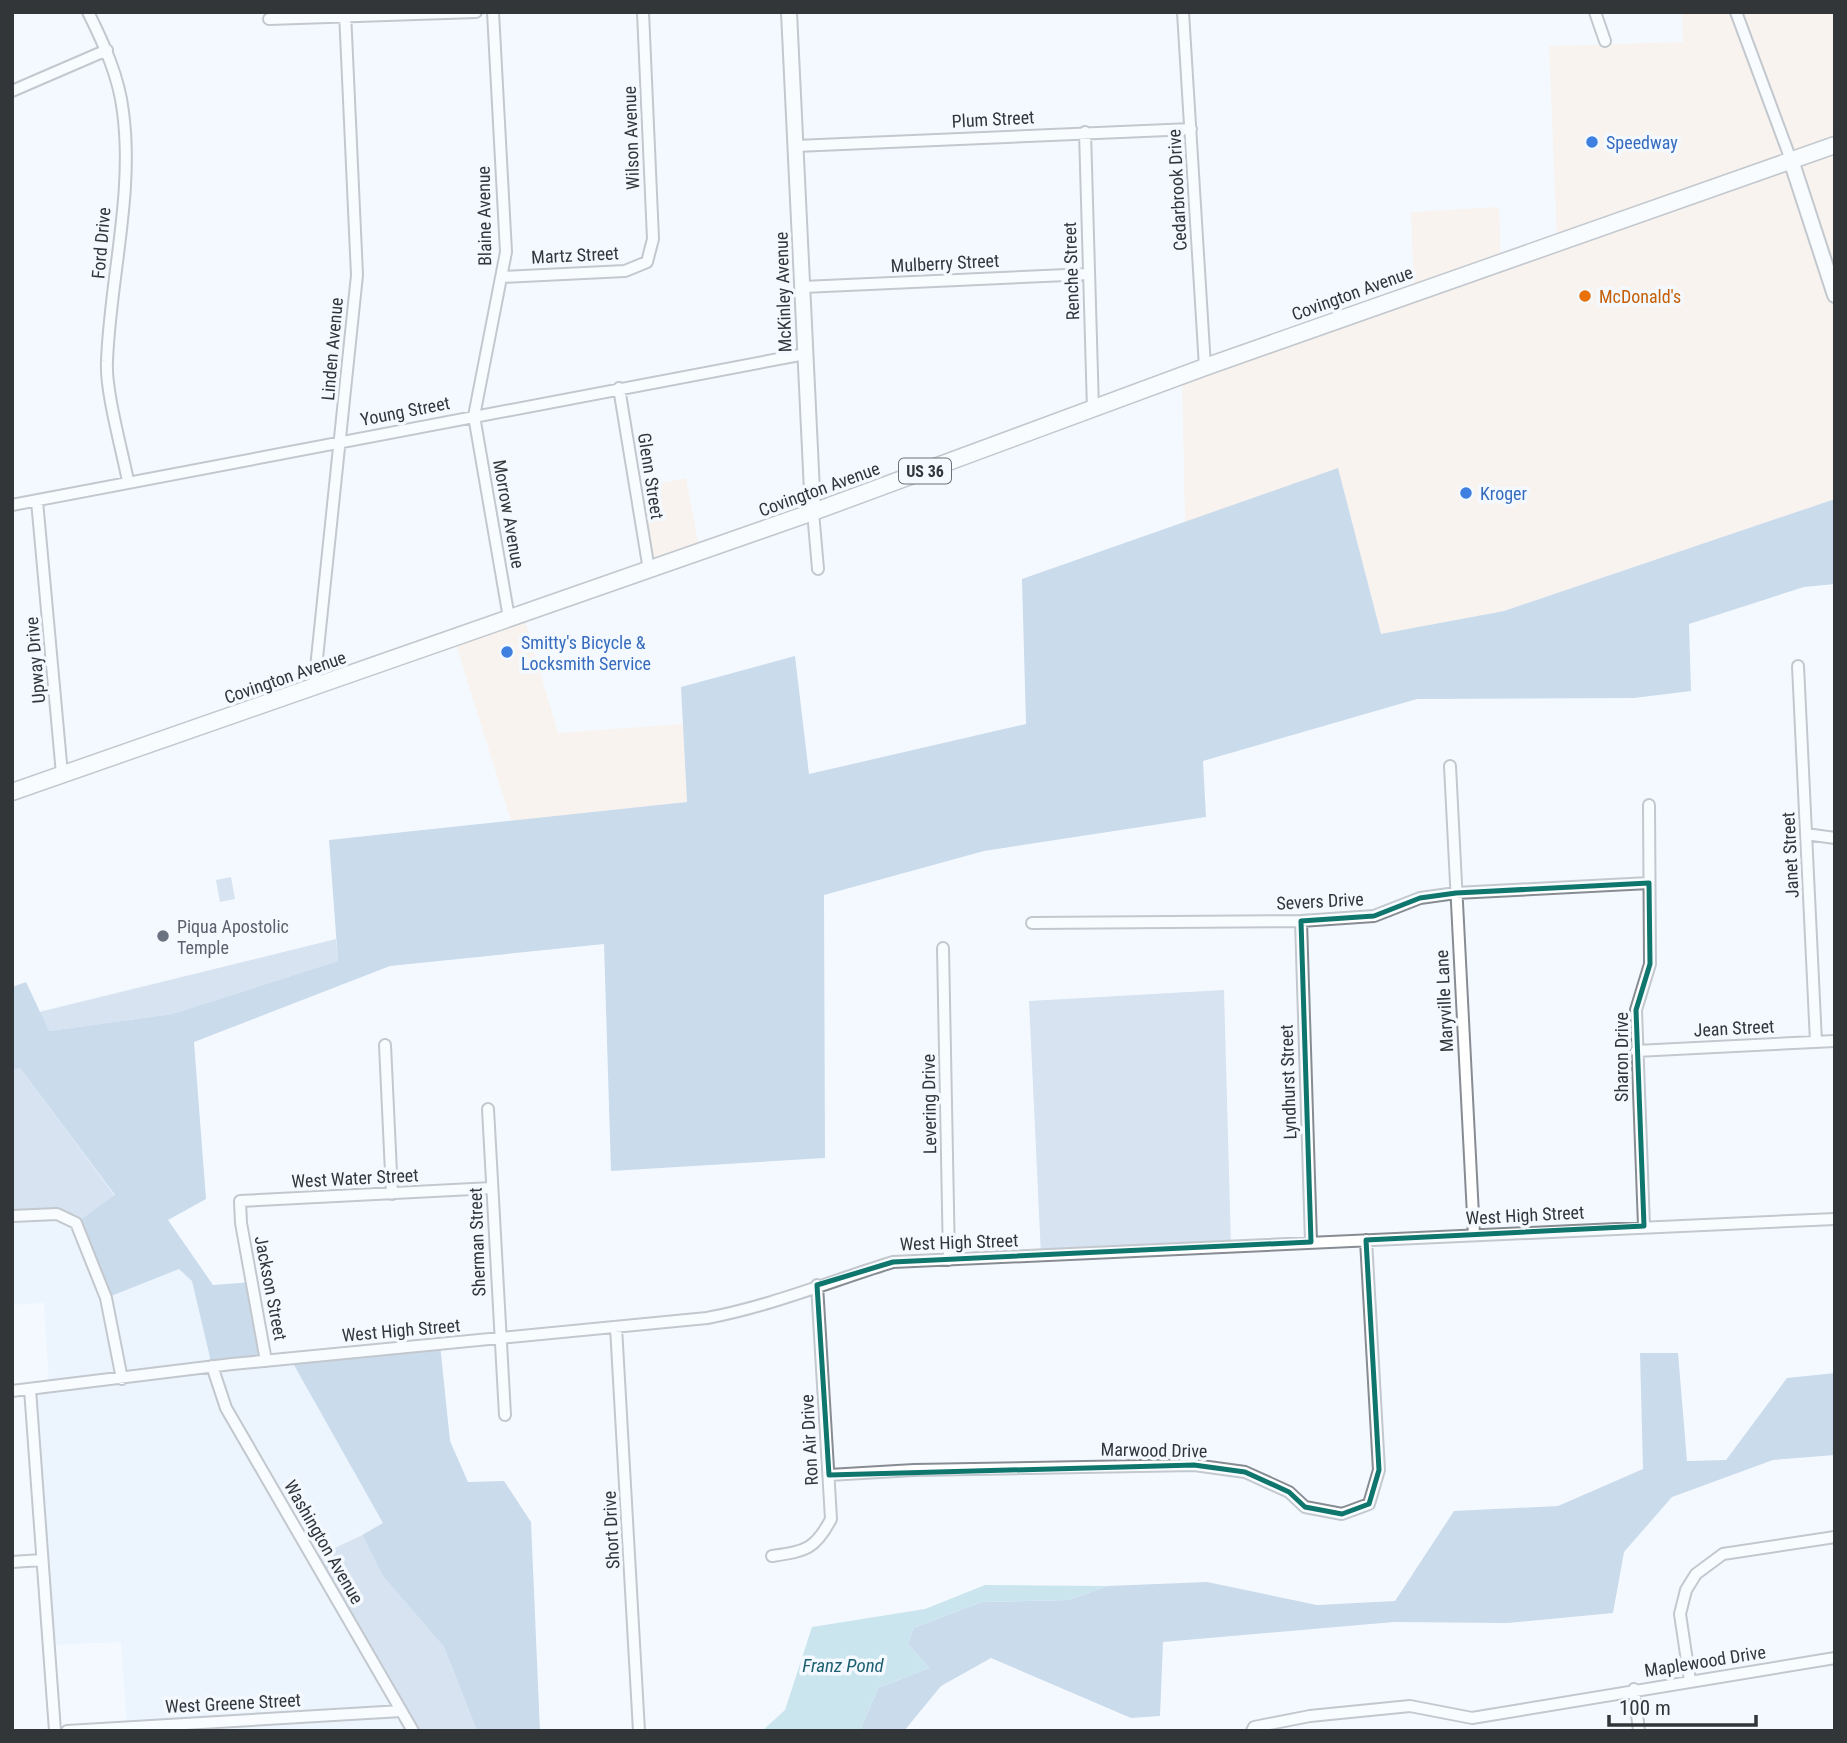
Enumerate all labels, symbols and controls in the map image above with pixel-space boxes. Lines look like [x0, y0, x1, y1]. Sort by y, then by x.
street label: Wilson Avenue [619, 86, 643, 190]
street label: Plum Street [951, 106, 1035, 132]
street label: Cedarbrook Drive [1163, 128, 1191, 252]
place label: Speedway [1606, 132, 1678, 153]
marker: Speedway [1584, 134, 1600, 150]
street label: Blaine Avenue [473, 166, 495, 266]
street label: Ford Drive [87, 206, 115, 280]
street label: Renche Street [1059, 221, 1083, 321]
street label: McKinley Avenue [770, 231, 796, 353]
street label: Martz Street [531, 242, 619, 268]
street label: Mulberry Street [890, 250, 1000, 276]
street label: Covington Avenue [1289, 261, 1415, 325]
place label: McDonald's [1599, 286, 1681, 307]
marker: McDonald's [1577, 288, 1593, 304]
street label: Linden Avenue [317, 297, 347, 401]
street label: Young Street [359, 392, 451, 430]
street label: Glenn Street [634, 431, 668, 521]
street label: Covington Avenue [756, 457, 882, 521]
street label: Morrow Avenue [489, 458, 529, 570]
road number: US 36 [899, 458, 951, 484]
place label: Kroger [1480, 483, 1527, 504]
marker: Kroger [1458, 485, 1474, 501]
street label: Upway Drive [21, 616, 49, 704]
place label: Smitty's Bicycle & Locksmith Service [521, 632, 651, 674]
marker: Smitty's Bicycle & Locksmith Service [499, 644, 515, 660]
street label: Covington Avenue [221, 646, 349, 708]
street label: Janet Street [1777, 811, 1803, 899]
street label: Severs Drive [1276, 888, 1364, 914]
place label: Piqua Apostolic Temple [177, 916, 289, 958]
marker: Piqua Apostolic Temple [155, 928, 171, 944]
street label: Maryville Lane [1431, 949, 1457, 1053]
street label: Sharon Drive [1611, 1012, 1632, 1102]
street label: Jean Street [1693, 1015, 1775, 1041]
street label: Lyndhurst Street [1275, 1024, 1301, 1140]
street label: Levering Drive [918, 1054, 940, 1154]
street label: West Water Street [291, 1164, 419, 1192]
street label: Sherman Street [465, 1187, 489, 1297]
street label: West High Street [1465, 1201, 1585, 1229]
street label: West High Street [899, 1229, 1019, 1255]
street label: Jackson Street [251, 1234, 291, 1342]
street label: West High Street [341, 1314, 461, 1346]
street label: Ron Air Drive [796, 1394, 822, 1486]
street label: Marwood Drive [1101, 1439, 1207, 1461]
street label: Washington Avenue [280, 1476, 368, 1608]
street label: Short Drive [598, 1490, 624, 1570]
street label: Maplewood Drive [1643, 1641, 1767, 1681]
water label: Franz Pond [802, 1654, 885, 1677]
scale bar [1609, 1684, 1756, 1728]
street label: West Greene Street [165, 1689, 301, 1717]
text: 100 m [1619, 1696, 1671, 1720]

